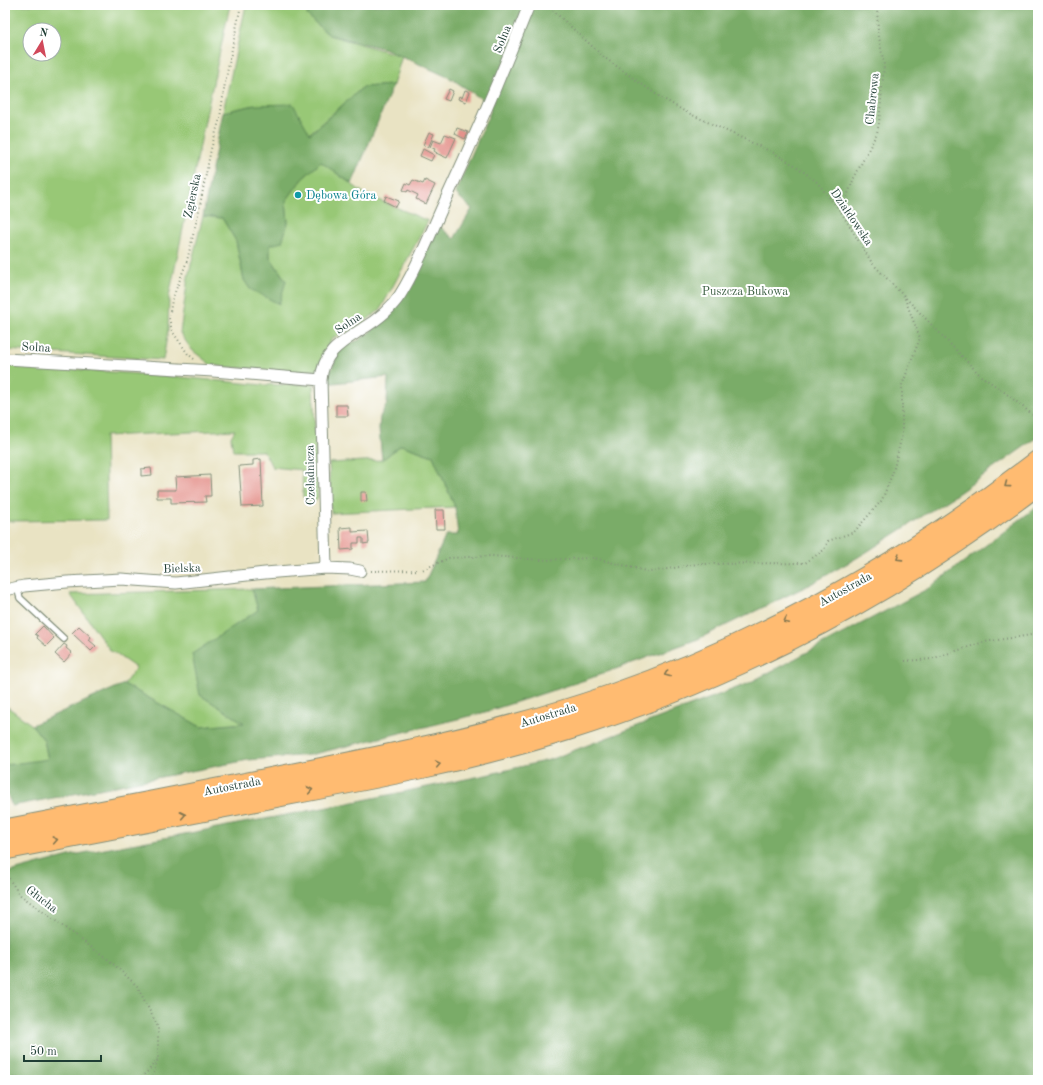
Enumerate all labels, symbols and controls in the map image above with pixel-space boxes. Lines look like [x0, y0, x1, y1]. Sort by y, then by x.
north arrow [22, 22, 62, 62]
street label: Solna [492, 24, 514, 55]
text: N [38, 27, 49, 40]
street label: Chabrowa [864, 72, 882, 126]
street label: Zgierska [182, 173, 204, 220]
street label: Działdowska [828, 187, 875, 248]
marker: Dębowa Góra [293, 190, 303, 200]
place label: Dębowa Góra [306, 190, 377, 202]
park label: Puszcza Bukowa [702, 286, 788, 298]
street label: Solna [333, 311, 364, 337]
street label: Solna [21, 341, 51, 355]
street label: Czeladnicza [304, 445, 318, 505]
one-way arrow [1004, 480, 1011, 488]
one-way arrow [896, 553, 903, 560]
street label: Bielska [163, 562, 201, 576]
street label: Autostrada [817, 570, 874, 609]
one-way arrow [783, 616, 790, 624]
one-way arrow [664, 670, 671, 678]
street label: Autostrada [519, 702, 578, 730]
one-way arrow [434, 760, 441, 768]
street label: Autostrada [202, 776, 262, 798]
one-way arrow [307, 786, 313, 795]
one-way arrow [179, 811, 186, 819]
one-way arrow [52, 836, 58, 844]
street label: Głucha [23, 884, 59, 915]
scale bar [24, 1037, 101, 1063]
text: 50 m [30, 1045, 57, 1058]

